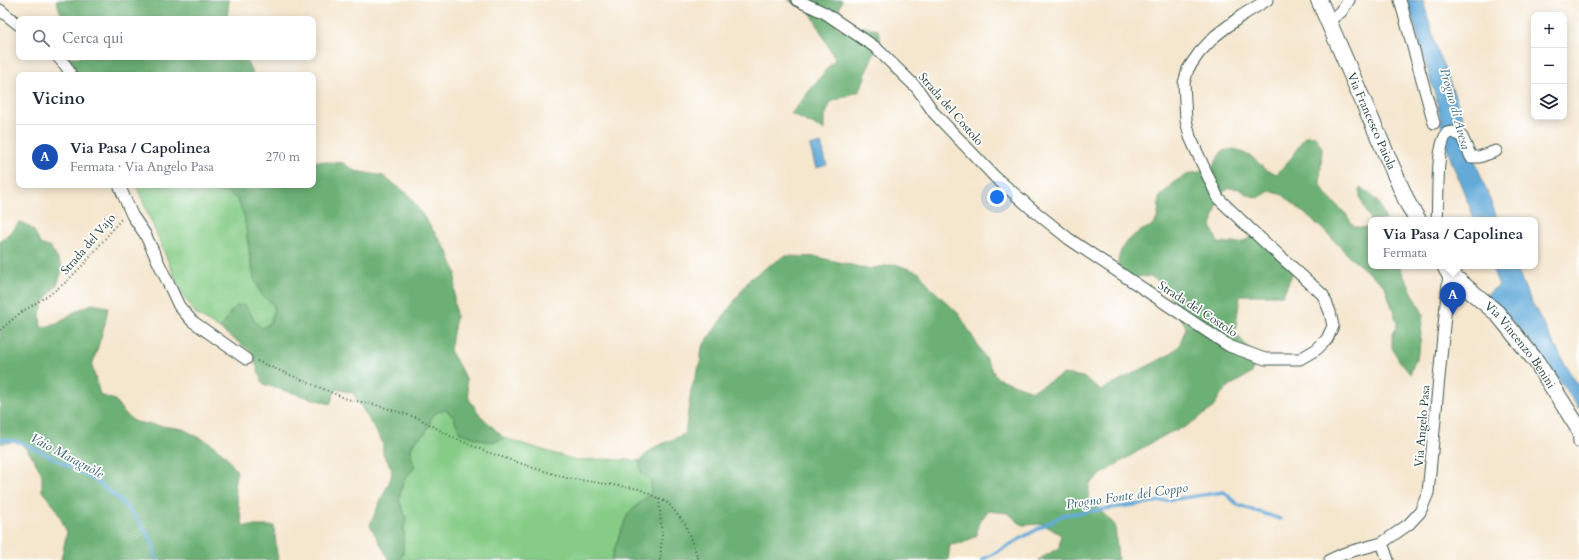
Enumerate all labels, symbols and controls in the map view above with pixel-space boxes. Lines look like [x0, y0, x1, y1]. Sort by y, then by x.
map controls [1531, 12, 1567, 120]
button: + [1531, 12, 1567, 48]
search box [16, 16, 316, 60]
icon: search [30, 27, 52, 49]
text: Cerca qui [62, 28, 124, 48]
button: − [1531, 48, 1567, 84]
water label: Progno di Avesa [1436, 66, 1475, 152]
street label: Strada del Costolo [915, 69, 987, 149]
street label: Via Francesco Paiola [1344, 70, 1400, 173]
button: layers [1531, 84, 1567, 120]
text: Vicino [32, 87, 85, 110]
text: Via Pasa / Capolinea [70, 138, 210, 158]
text: A [40, 148, 50, 166]
text: 270 m [266, 148, 300, 166]
text: Fermata · Via Angelo Pasa [70, 158, 214, 176]
your location [987, 187, 1007, 207]
street label: Strada del Vajo [57, 210, 119, 278]
popup [1368, 217, 1538, 269]
text: Via Pasa / Capolinea [1383, 224, 1523, 244]
text: Fermata [1383, 244, 1427, 262]
street label: Strada del Costolo [1155, 277, 1241, 341]
pin: A [1440, 282, 1466, 315]
street label: Via Vincenzo Benini [1481, 298, 1560, 392]
street label: Via Angelo Pasa [1410, 383, 1434, 468]
water label: Vaio Maragnòle [27, 429, 108, 483]
water label: Progno Fonte del Coppo [1065, 479, 1189, 513]

